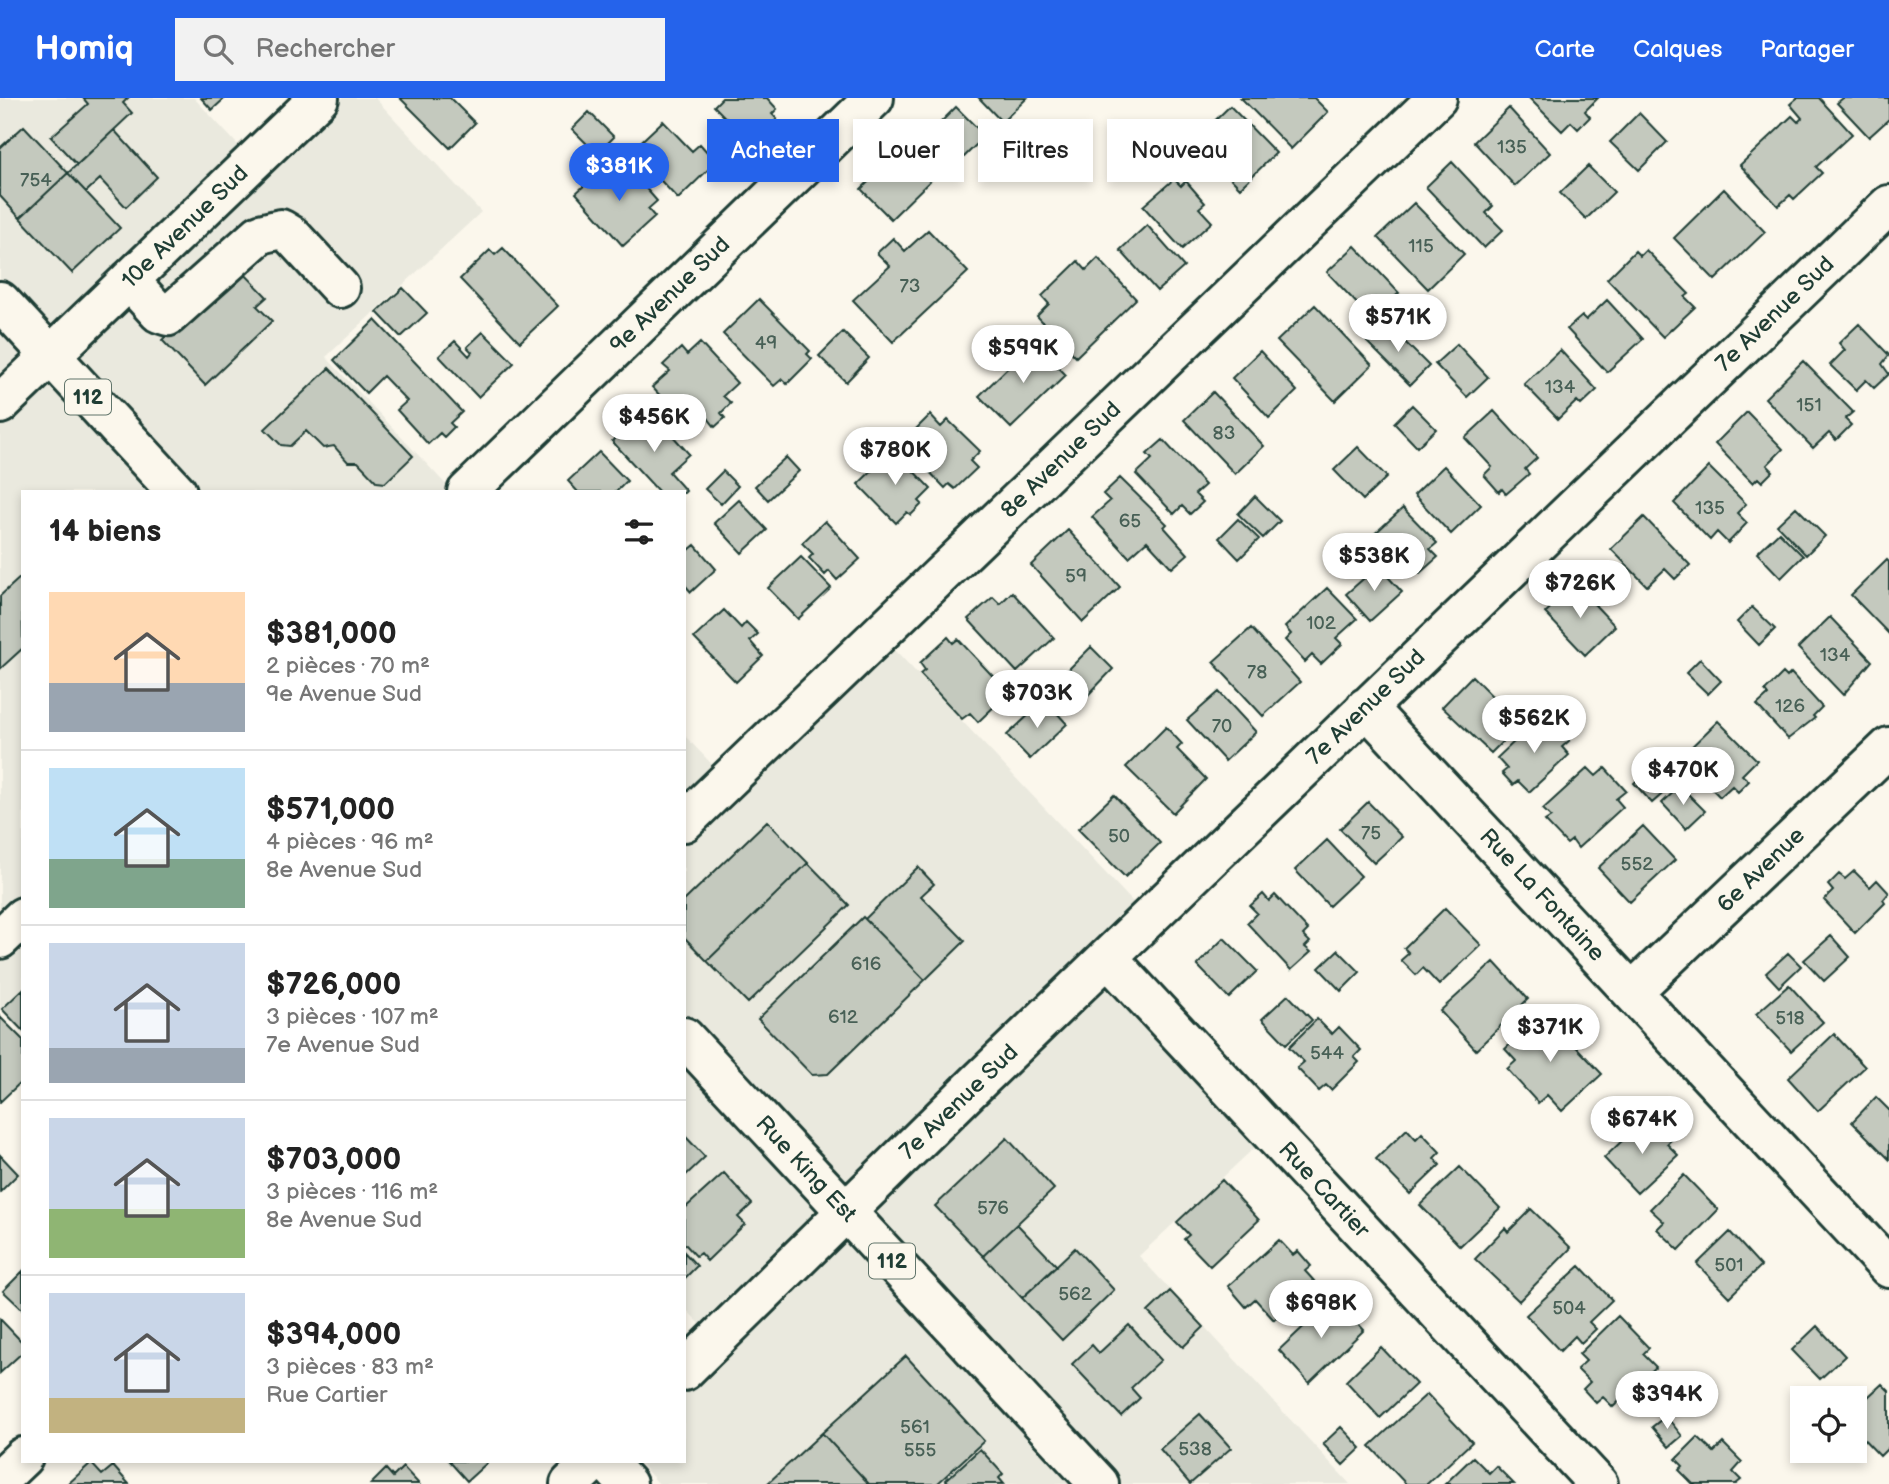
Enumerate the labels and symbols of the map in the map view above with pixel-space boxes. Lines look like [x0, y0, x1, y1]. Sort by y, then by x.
house number: 135 [1497, 136, 1527, 159]
pin: $381K [570, 144, 668, 203]
street label: 10e Avenue Sud [116, 160, 254, 294]
house number: 754 [20, 169, 52, 192]
street label: 9e Avenue Sud [604, 231, 736, 359]
house number: 115 [1408, 235, 1434, 258]
street label: 7e Avenue Sud [1710, 250, 1840, 378]
house number: 73 [899, 275, 921, 298]
pin: $571K [1349, 294, 1447, 354]
pin: $599K [974, 326, 1072, 385]
house number: 49 [755, 332, 777, 355]
house number: 134 [1545, 376, 1576, 399]
road number: 112 [65, 380, 111, 414]
pin: $456K [605, 394, 703, 454]
house number: 151 [1796, 394, 1822, 417]
street label: 8e Avenue Sud [995, 396, 1127, 524]
house number: 83 [1213, 422, 1235, 445]
pin: $780K [846, 428, 944, 487]
house number: 135 [1695, 497, 1725, 520]
house number: 65 [1119, 510, 1141, 533]
pin: $538K [1325, 533, 1423, 593]
pin: $726K [1531, 560, 1629, 620]
house number: 59 [1065, 565, 1087, 588]
house number: 102 [1306, 612, 1337, 635]
street label: 7e Avenue Sud [1301, 643, 1431, 771]
house number: 134 [1820, 644, 1851, 667]
house number: 78 [1247, 661, 1267, 684]
pin: $703K [988, 670, 1086, 730]
house number: 126 [1775, 695, 1805, 718]
pin: $562K [1485, 696, 1583, 755]
house number: 70 [1212, 715, 1232, 738]
pin: $470K [1634, 748, 1732, 807]
street label: 6e Avenue [1711, 821, 1811, 919]
house number: 75 [1361, 822, 1381, 845]
street label: Rue La Fontaine [1473, 823, 1611, 967]
house number: 50 [1108, 825, 1130, 848]
house number: 552 [1621, 853, 1654, 876]
house number: 616 [851, 953, 881, 976]
pin: $371K [1501, 1004, 1599, 1064]
house number: 612 [828, 1006, 859, 1029]
house number: 518 [1775, 1007, 1805, 1030]
street label: 7e Avenue Sud [894, 1038, 1024, 1166]
house number: 544 [1310, 1042, 1344, 1065]
pin: $674K [1593, 1096, 1691, 1156]
street label: Rue King Est [750, 1110, 862, 1228]
street label: Rue Cartier [1272, 1136, 1376, 1244]
house number: 576 [977, 1197, 1009, 1220]
road number: 112 [869, 1244, 915, 1278]
house number: 501 [1714, 1254, 1744, 1277]
pin: $698K [1272, 1280, 1370, 1340]
house number: 562 [1058, 1283, 1093, 1306]
house number: 504 [1552, 1297, 1586, 1320]
pin: $394K [1618, 1372, 1716, 1431]
house number: 561 [900, 1416, 930, 1439]
house number: 538 [1178, 1438, 1212, 1461]
house number: 555 [904, 1439, 936, 1462]

